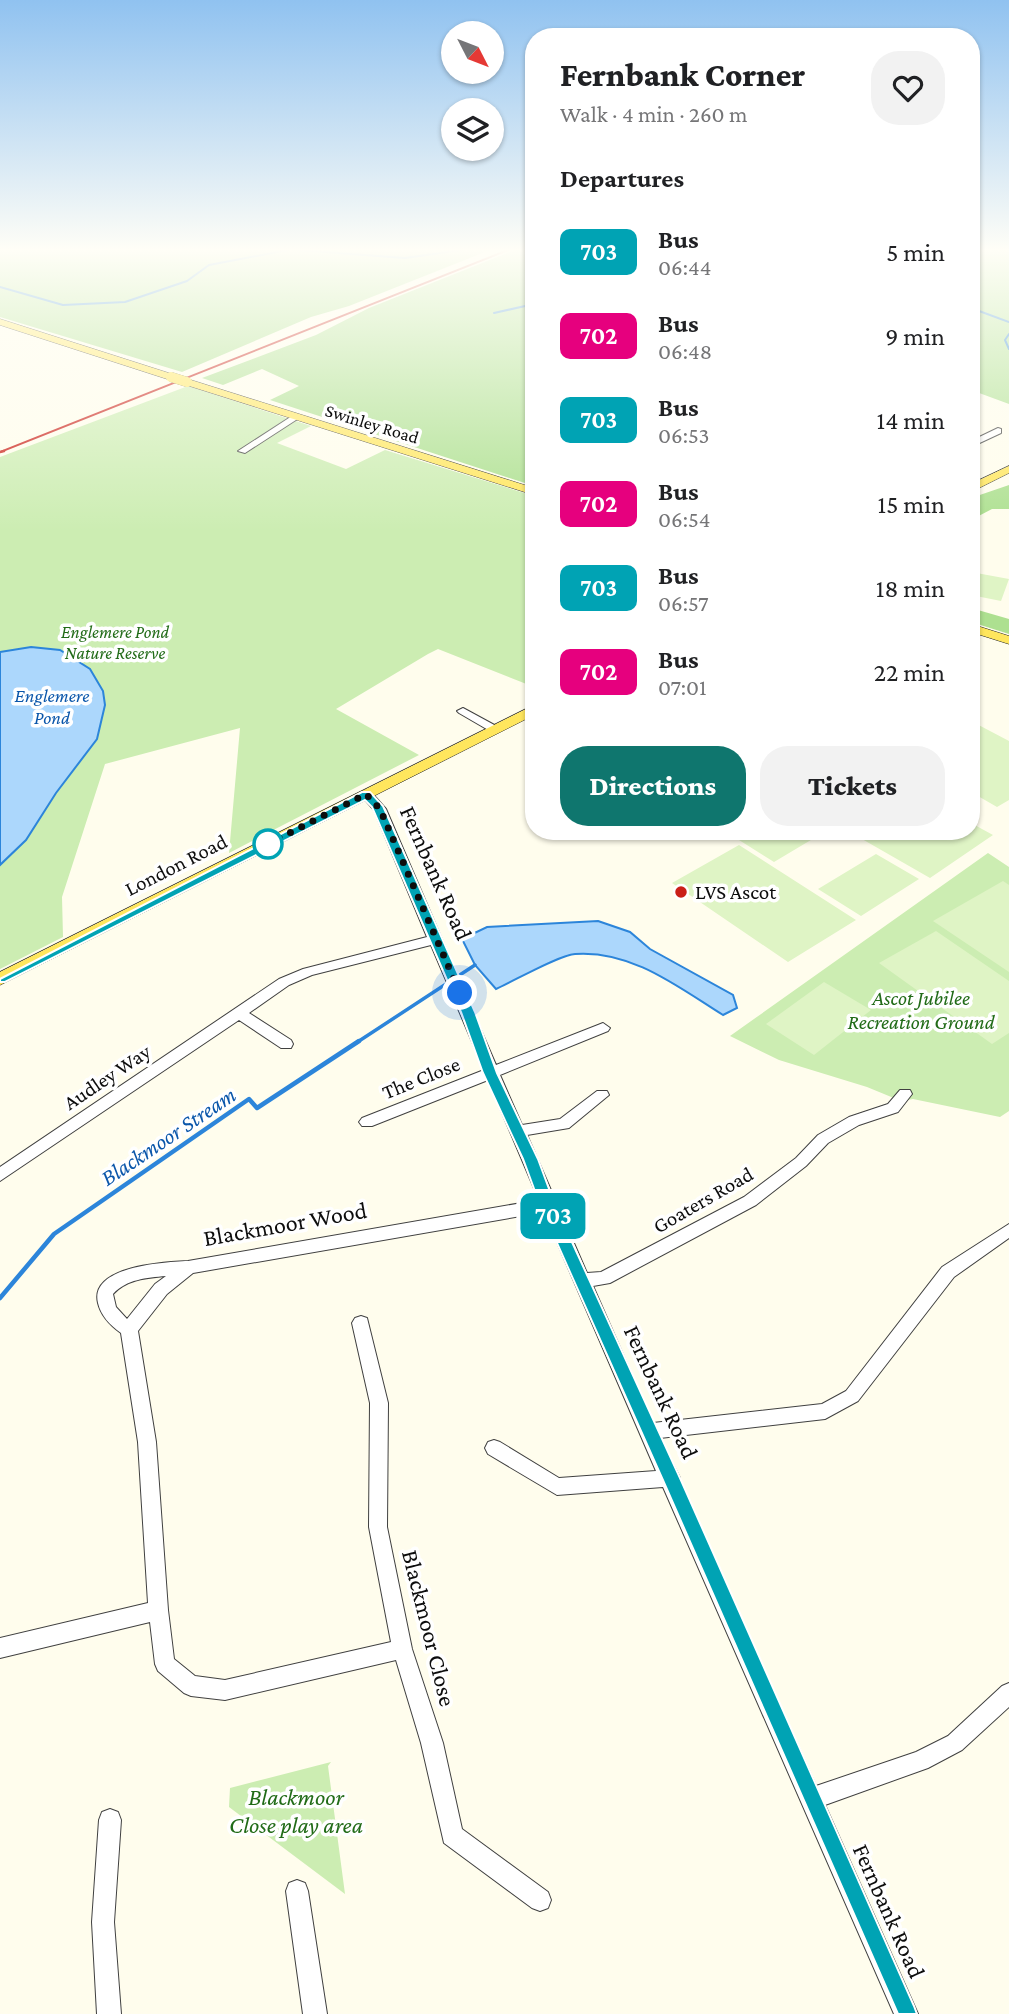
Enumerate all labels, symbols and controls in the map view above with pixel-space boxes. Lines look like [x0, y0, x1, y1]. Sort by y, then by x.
north arrow [441, 21, 504, 84]
map controls [441, 21, 504, 161]
button: heart [871, 51, 945, 125]
text: Fernbank Corner [560, 56, 805, 93]
button: layers [441, 98, 504, 161]
text: Walk · 4 min · 260 m [560, 101, 747, 127]
text: Departures [560, 164, 684, 193]
text: Bus [658, 225, 699, 254]
text: 703 [580, 238, 617, 265]
text: 5 min [886, 238, 945, 267]
text: 06:44 [658, 254, 711, 280]
text: Bus [658, 309, 699, 338]
text: 702 [580, 322, 617, 349]
text: 9 min [885, 322, 945, 351]
text: 06:48 [658, 338, 712, 364]
text: Bus [658, 393, 699, 422]
street label: Swinley Road [323, 400, 422, 448]
text: 703 [580, 406, 617, 433]
text: 14 min [877, 406, 945, 435]
text: 06:53 [658, 422, 709, 448]
text: Bus [658, 477, 699, 506]
text: 702 [580, 490, 617, 517]
text: 15 min [878, 490, 945, 519]
text: 06:54 [658, 506, 711, 532]
text: Bus [658, 561, 699, 590]
text: 703 [580, 574, 617, 601]
text: 18 min [876, 574, 945, 603]
text: 06:57 [658, 590, 709, 616]
park label: Englemere Pond Nature Reserve [61, 622, 170, 663]
text: Bus [658, 645, 699, 674]
text: 702 [580, 658, 617, 685]
text: 22 min [874, 658, 945, 687]
text: 07:01 [658, 674, 707, 700]
water label: Englemere Pond [15, 685, 89, 728]
button: Directions [560, 746, 746, 826]
button: Tickets [760, 746, 945, 826]
street label: Fernbank Road [395, 801, 478, 944]
street label: London Road [121, 829, 231, 901]
unlabelled marker [253, 829, 283, 859]
place label: LVS Ascot [695, 880, 777, 904]
marker: LVS Ascot [673, 884, 689, 900]
your location [442, 975, 477, 1010]
park label: Ascot Jubilee Recreation Ground [847, 986, 996, 1034]
street label: Audley Way [59, 1039, 155, 1115]
street label: The Close [379, 1052, 463, 1104]
water label: Blackmoor Stream [96, 1081, 241, 1191]
street label: Goaters Road [649, 1162, 757, 1238]
line badge: 703 [513, 1193, 593, 1239]
street label: Blackmoor Wood [201, 1196, 369, 1251]
text: 703 [534, 1202, 572, 1229]
street label: Fernbank Road [619, 1321, 704, 1463]
street label: Blackmoor Close [397, 1547, 462, 1709]
park label: Blackmoor Close play area [229, 1783, 363, 1838]
street label: Fernbank Road [848, 1839, 931, 1982]

